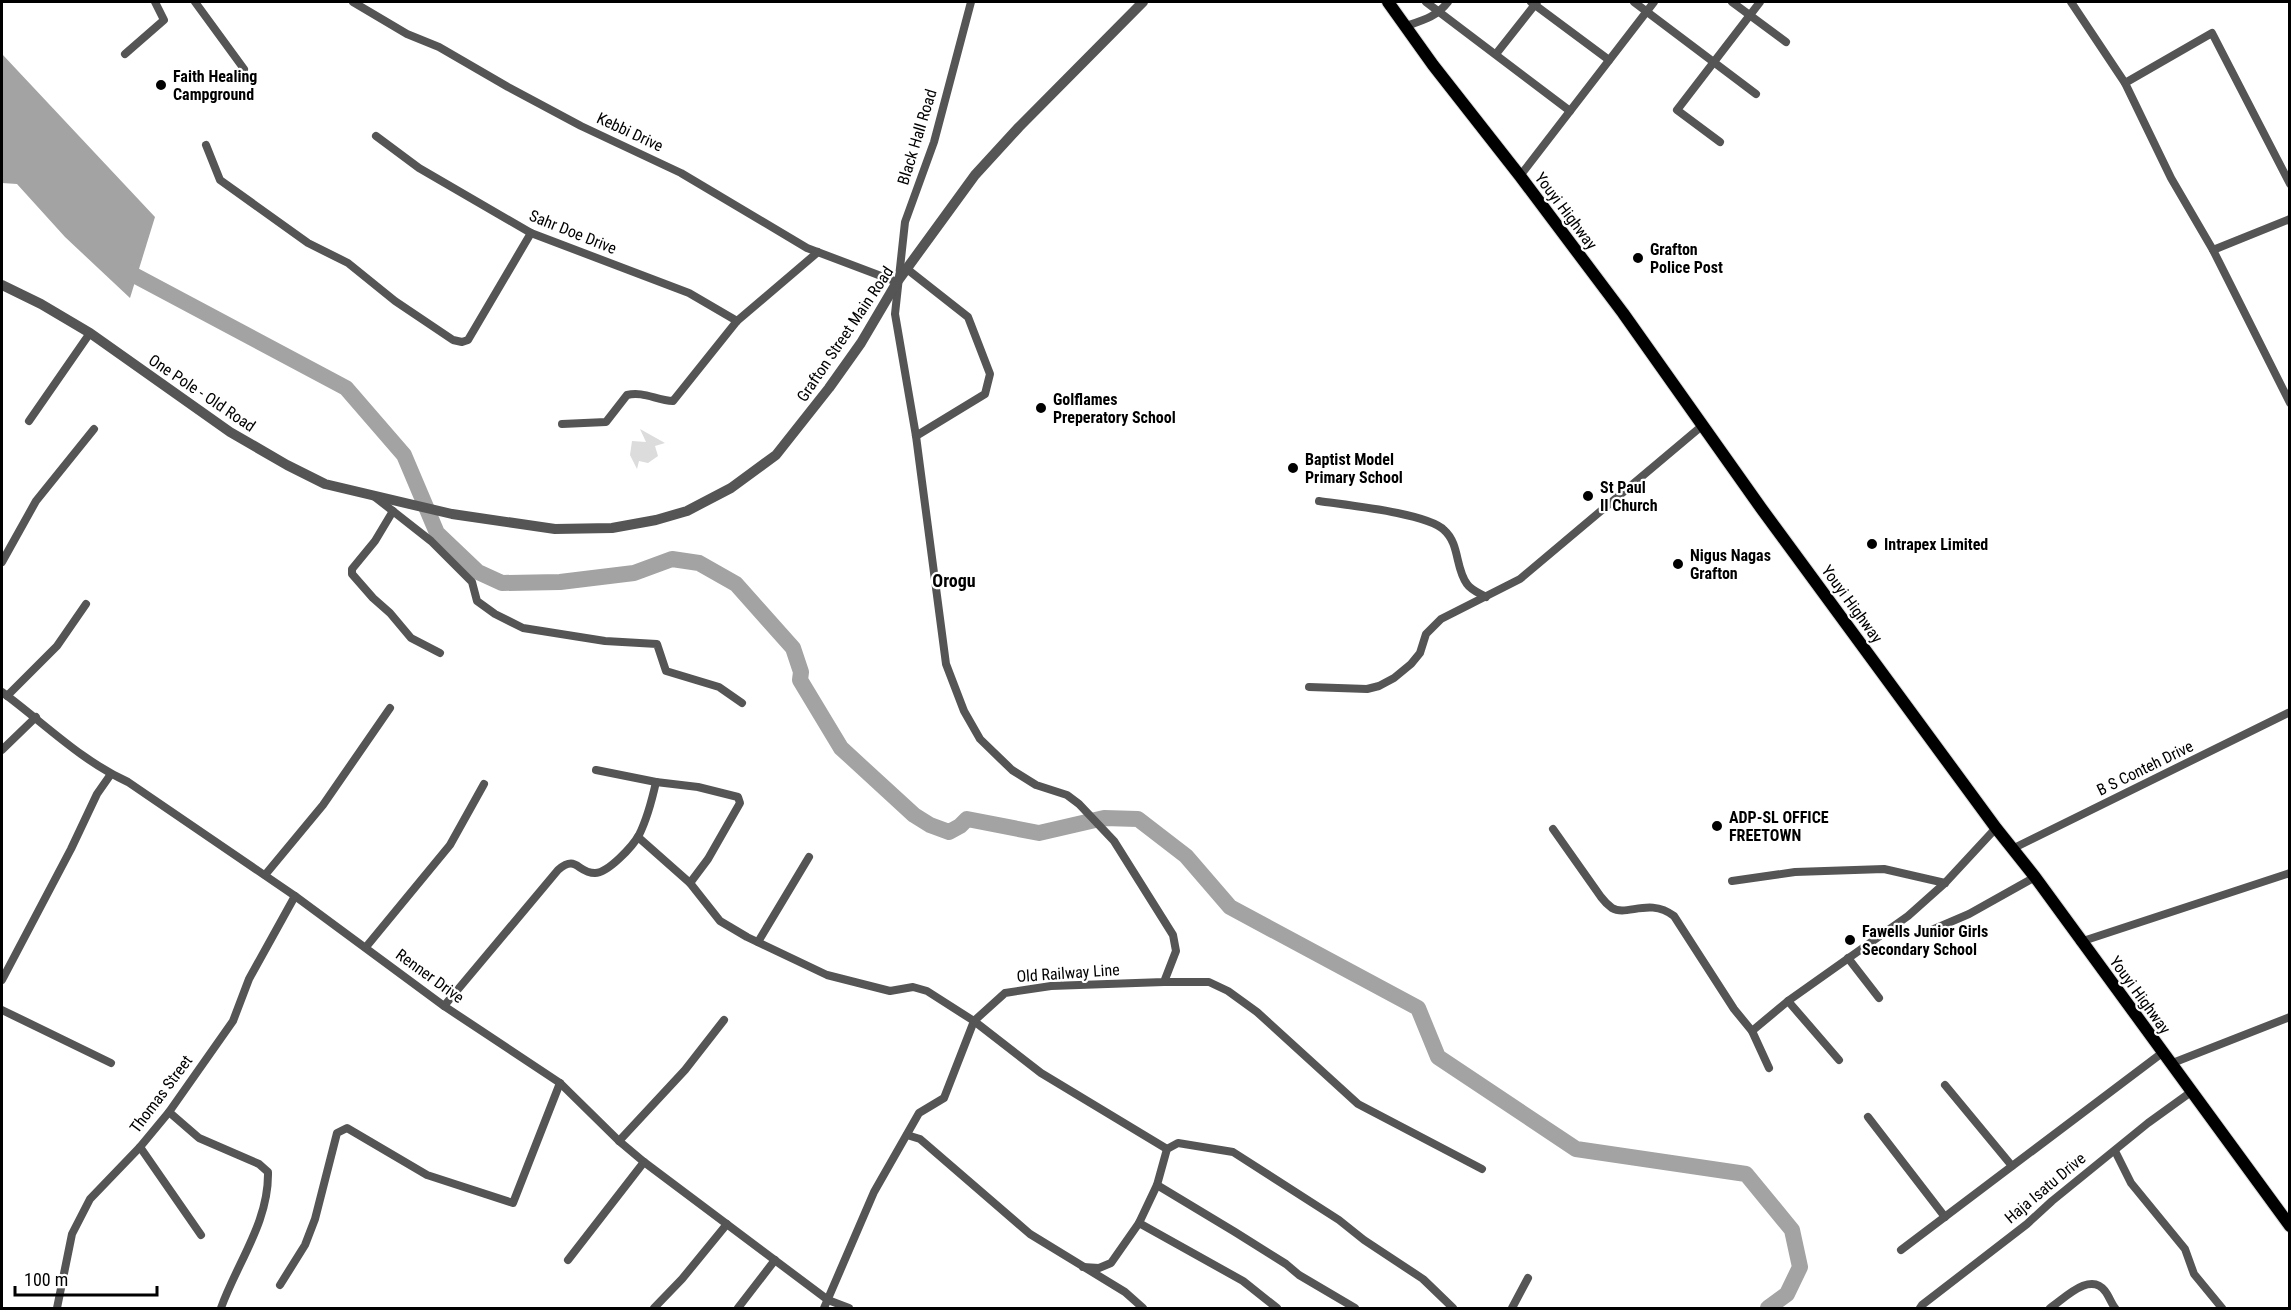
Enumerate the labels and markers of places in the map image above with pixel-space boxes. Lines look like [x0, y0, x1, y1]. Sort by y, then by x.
place label: Faith Healing Campground [173, 67, 257, 104]
marker: Faith Healing Campground [154, 78, 168, 92]
place label: Grafton Police Post [1650, 240, 1723, 277]
marker: Grafton Police Post [1631, 251, 1645, 265]
place label: Golflames Preperatory School [1053, 390, 1176, 427]
marker: Golflames Preperatory School [1034, 401, 1048, 415]
place label: Baptist Model Primary School [1305, 450, 1403, 487]
marker: Baptist Model Primary School [1286, 461, 1300, 475]
place label: St Paul II Church [1600, 478, 1658, 515]
marker: St Paul II Church [1581, 489, 1595, 503]
place label: Intrapex Limited [1884, 535, 1988, 554]
marker: Intrapex Limited [1865, 537, 1879, 551]
place label: Nigus Nagas Grafton [1690, 546, 1771, 583]
marker: Nigus Nagas Grafton [1671, 557, 1685, 571]
place label: ADP-SL OFFICE FREETOWN [1729, 808, 1829, 845]
marker: ADP-SL OFFICE FREETOWN [1710, 819, 1724, 833]
place label: Fawells Junior Girls Secondary School [1862, 922, 1988, 959]
marker: Fawells Junior Girls Secondary School [1843, 933, 1857, 947]

